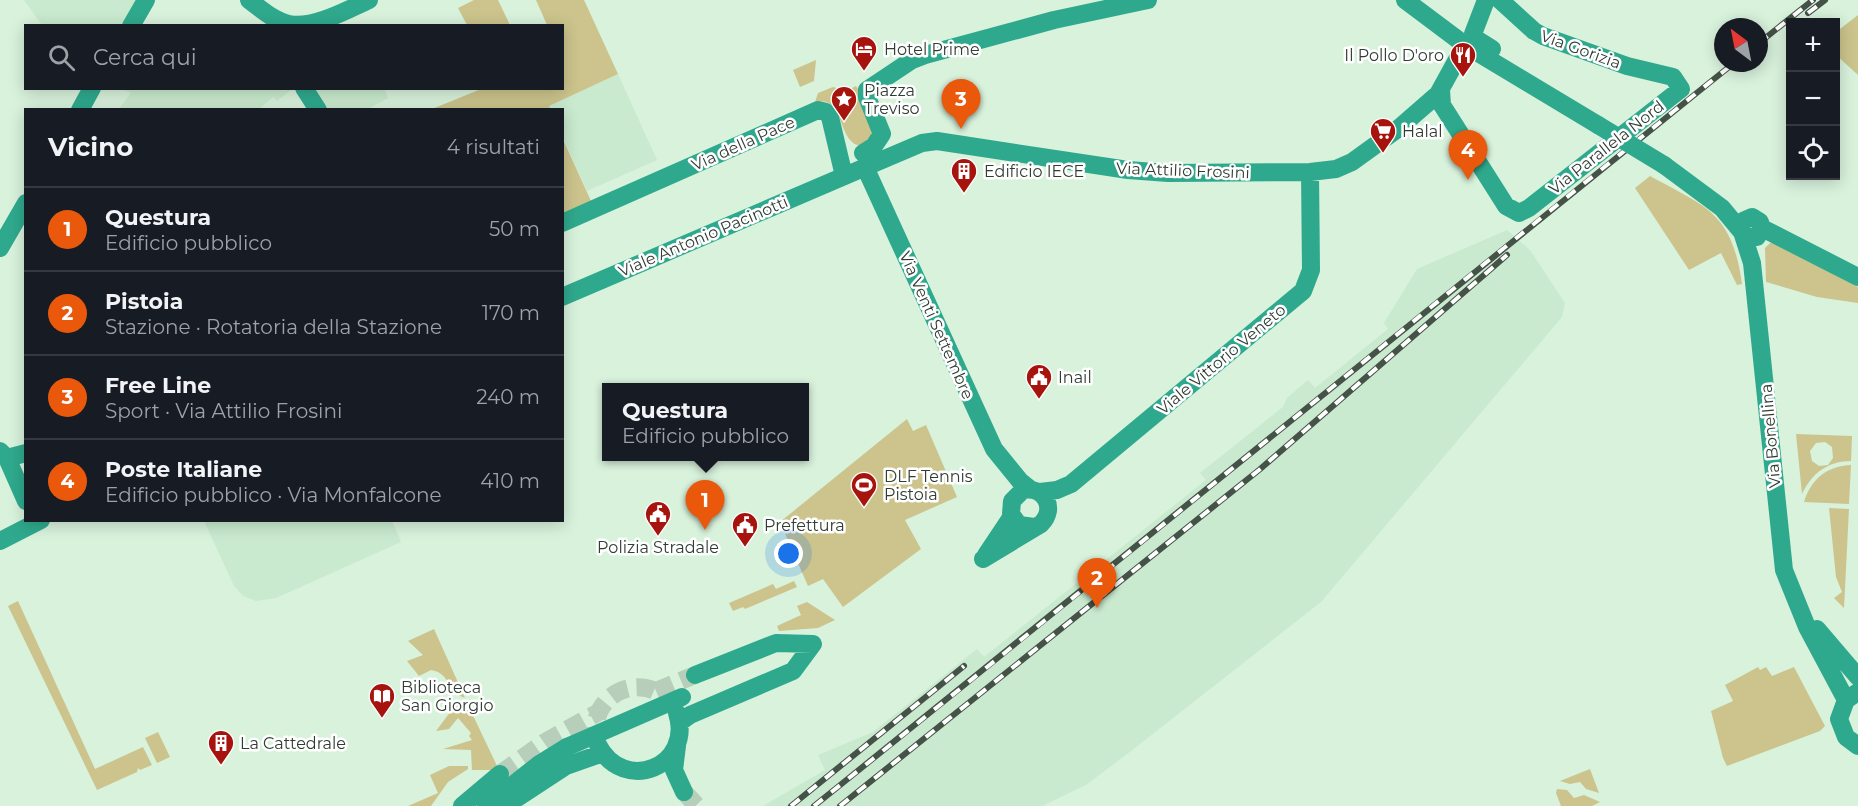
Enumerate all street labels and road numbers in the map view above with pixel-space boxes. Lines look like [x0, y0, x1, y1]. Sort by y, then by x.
street label: Via Gorizia [1538, 26, 1623, 73]
street label: Via Parallela Nord [1545, 96, 1668, 198]
street label: Via della Pace [689, 112, 798, 175]
street label: Via Attilio Frosini [1116, 159, 1250, 182]
street label: Viale Antonio Pacinotti [616, 192, 791, 281]
street label: Via Venti Settembre [895, 248, 978, 402]
street label: Viale Vittorio Veneto [1153, 300, 1289, 419]
street label: Via Bonellina [1756, 383, 1785, 489]

